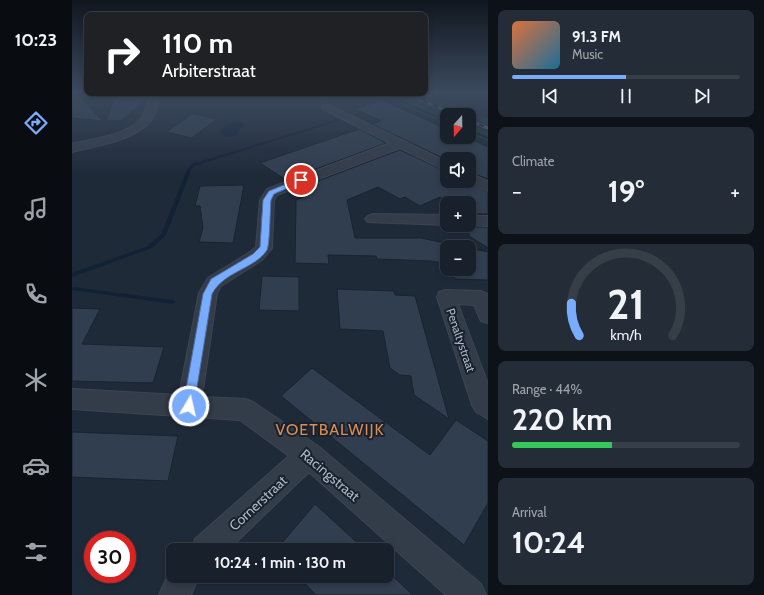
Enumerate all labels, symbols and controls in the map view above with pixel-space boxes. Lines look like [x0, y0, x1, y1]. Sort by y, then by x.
text: 110 m [162, 26, 233, 60]
icon: right [96, 28, 148, 80]
text: 91.3 FM [572, 28, 621, 46]
text: 10:23 [15, 29, 57, 51]
text: Music [572, 46, 603, 62]
text: Arbiterstraat [162, 60, 256, 82]
icon: previous [539, 85, 561, 107]
icon: pause [615, 85, 637, 107]
icon: next [691, 85, 713, 107]
north arrow [440, 108, 476, 144]
map controls [440, 108, 476, 276]
icon: directions [22, 109, 50, 137]
button: sound [440, 152, 476, 188]
text: Climate [512, 153, 554, 169]
pin [284, 163, 318, 197]
icon: arrive [290, 169, 312, 191]
text: 19° [608, 173, 644, 210]
text: − [512, 178, 522, 205]
text: + [730, 178, 740, 205]
icon: music [22, 195, 50, 223]
button: + [440, 196, 476, 232]
button: − [440, 240, 476, 276]
text: 21 [607, 278, 645, 328]
icon: phone [22, 280, 50, 308]
street label: Penaltystraat [443, 306, 479, 374]
text: km/h [610, 325, 642, 343]
icon: climate [22, 366, 50, 394]
text: Range · 44% [512, 381, 582, 397]
position arrow [168, 385, 210, 427]
text: 220 km [512, 401, 612, 438]
district label: VOETBALWIJK [275, 420, 385, 439]
street label: Racingstraat [297, 445, 364, 505]
icon: car [22, 452, 50, 480]
street label: Cornerstraat [225, 471, 291, 534]
text: Arrival [512, 504, 547, 520]
text: 10:24 [512, 524, 585, 561]
speed limit sign: 30 [84, 531, 136, 583]
icon: filters [22, 538, 50, 566]
text: 10:24 · 1 min · 130 m [214, 554, 346, 572]

